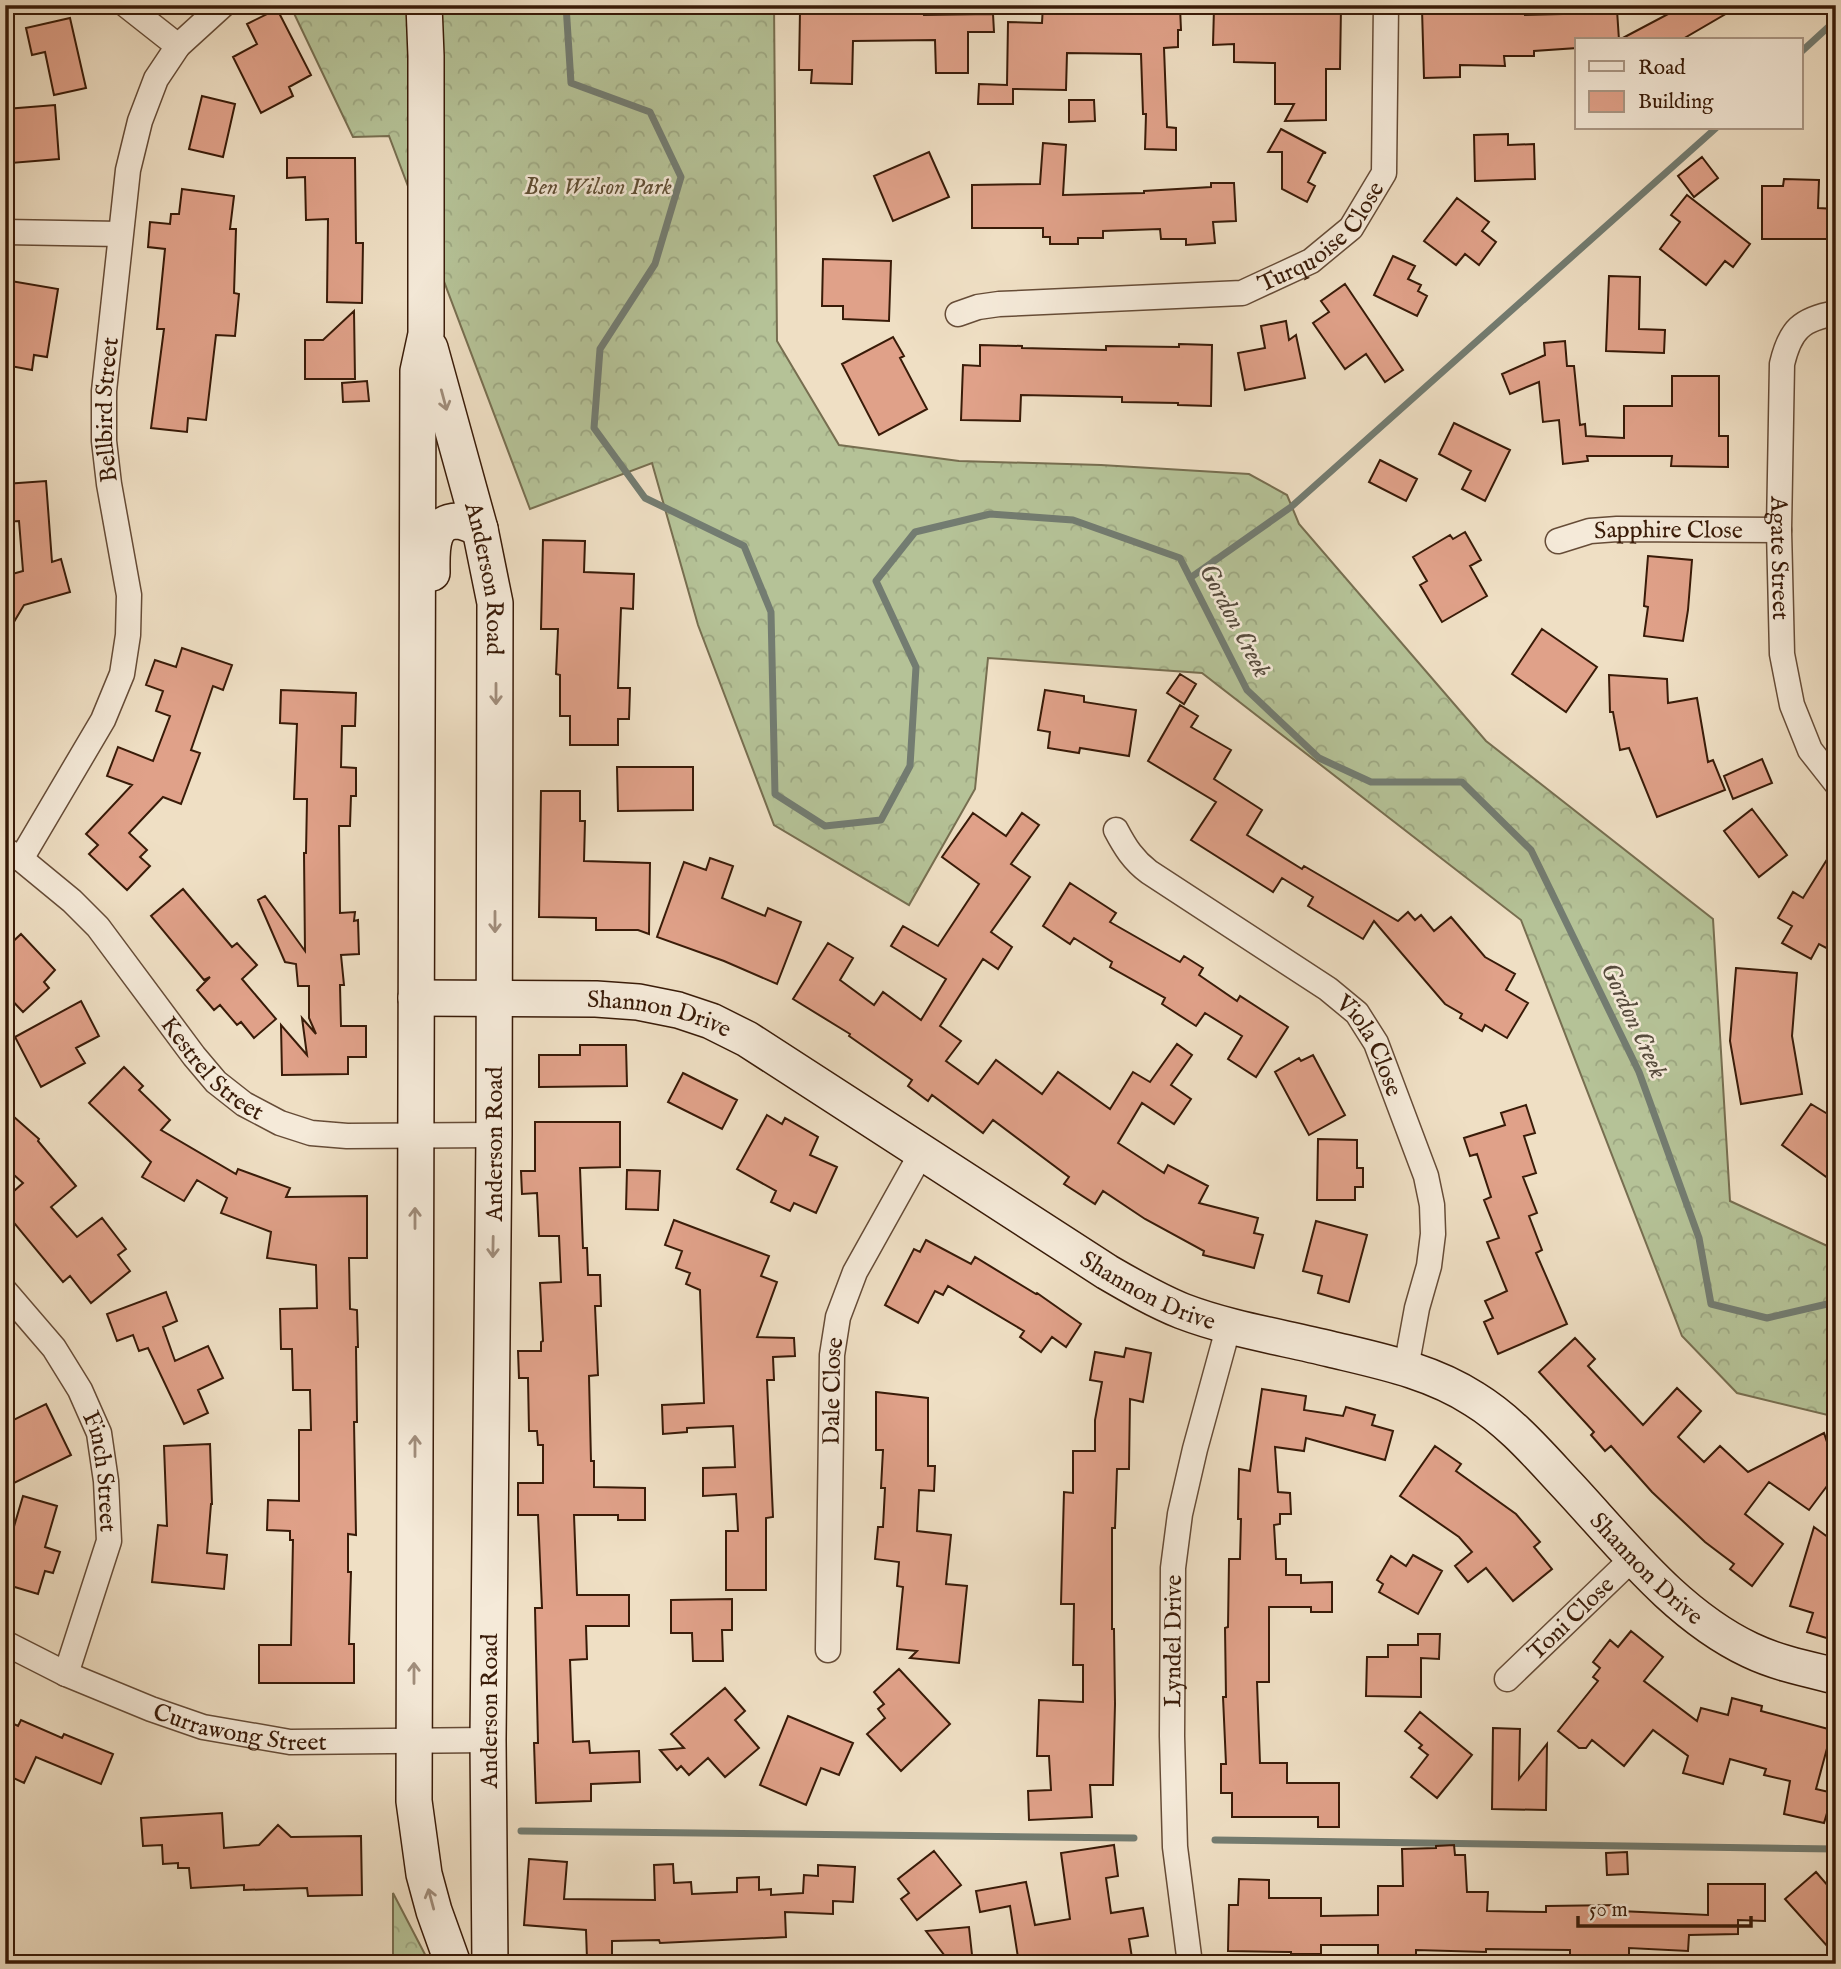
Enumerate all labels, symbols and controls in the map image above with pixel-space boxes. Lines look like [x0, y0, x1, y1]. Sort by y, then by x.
legend [1575, 38, 1802, 130]
text: Road [1638, 55, 1686, 82]
text: Building [1638, 89, 1714, 116]
park label: Ben Wilson Park [524, 172, 672, 203]
street label: Turquoise Close [1253, 176, 1392, 300]
street label: Bellbird Street [89, 336, 127, 484]
one-way arrow [439, 389, 452, 411]
street label: Agate Street [1762, 495, 1795, 620]
street label: Anderson Road [456, 498, 509, 656]
street label: Sapphire Close [1593, 515, 1743, 548]
water label: Gordon Creek [1191, 558, 1279, 684]
one-way arrow [489, 683, 503, 706]
one-way arrow [488, 910, 502, 933]
water label: Gordon Creek [1592, 957, 1675, 1084]
street label: Shannon Drive [587, 985, 736, 1046]
street label: Viola Close [1329, 988, 1409, 1101]
street label: Kestrel Street [153, 1011, 269, 1129]
street label: Anderson Road [480, 1066, 511, 1223]
one-way arrow [408, 1207, 422, 1230]
one-way arrow [486, 1236, 500, 1259]
street label: Shannon Drive [1074, 1245, 1219, 1338]
street label: Dale Close [817, 1335, 852, 1445]
street label: Finch Street [74, 1406, 123, 1533]
one-way arrow [408, 1435, 422, 1458]
street label: Shannon Drive [1582, 1506, 1709, 1633]
street label: Toni Close [1522, 1570, 1621, 1668]
street label: Lyndel Drive [1158, 1575, 1190, 1707]
street label: Anderson Road [475, 1633, 506, 1790]
one-way arrow [407, 1662, 421, 1685]
street label: Currawong Street [149, 1697, 327, 1759]
scale bar [1578, 1885, 1752, 1929]
one-way arrow [423, 1889, 436, 1911]
text: 50 m [1589, 1897, 1628, 1924]

